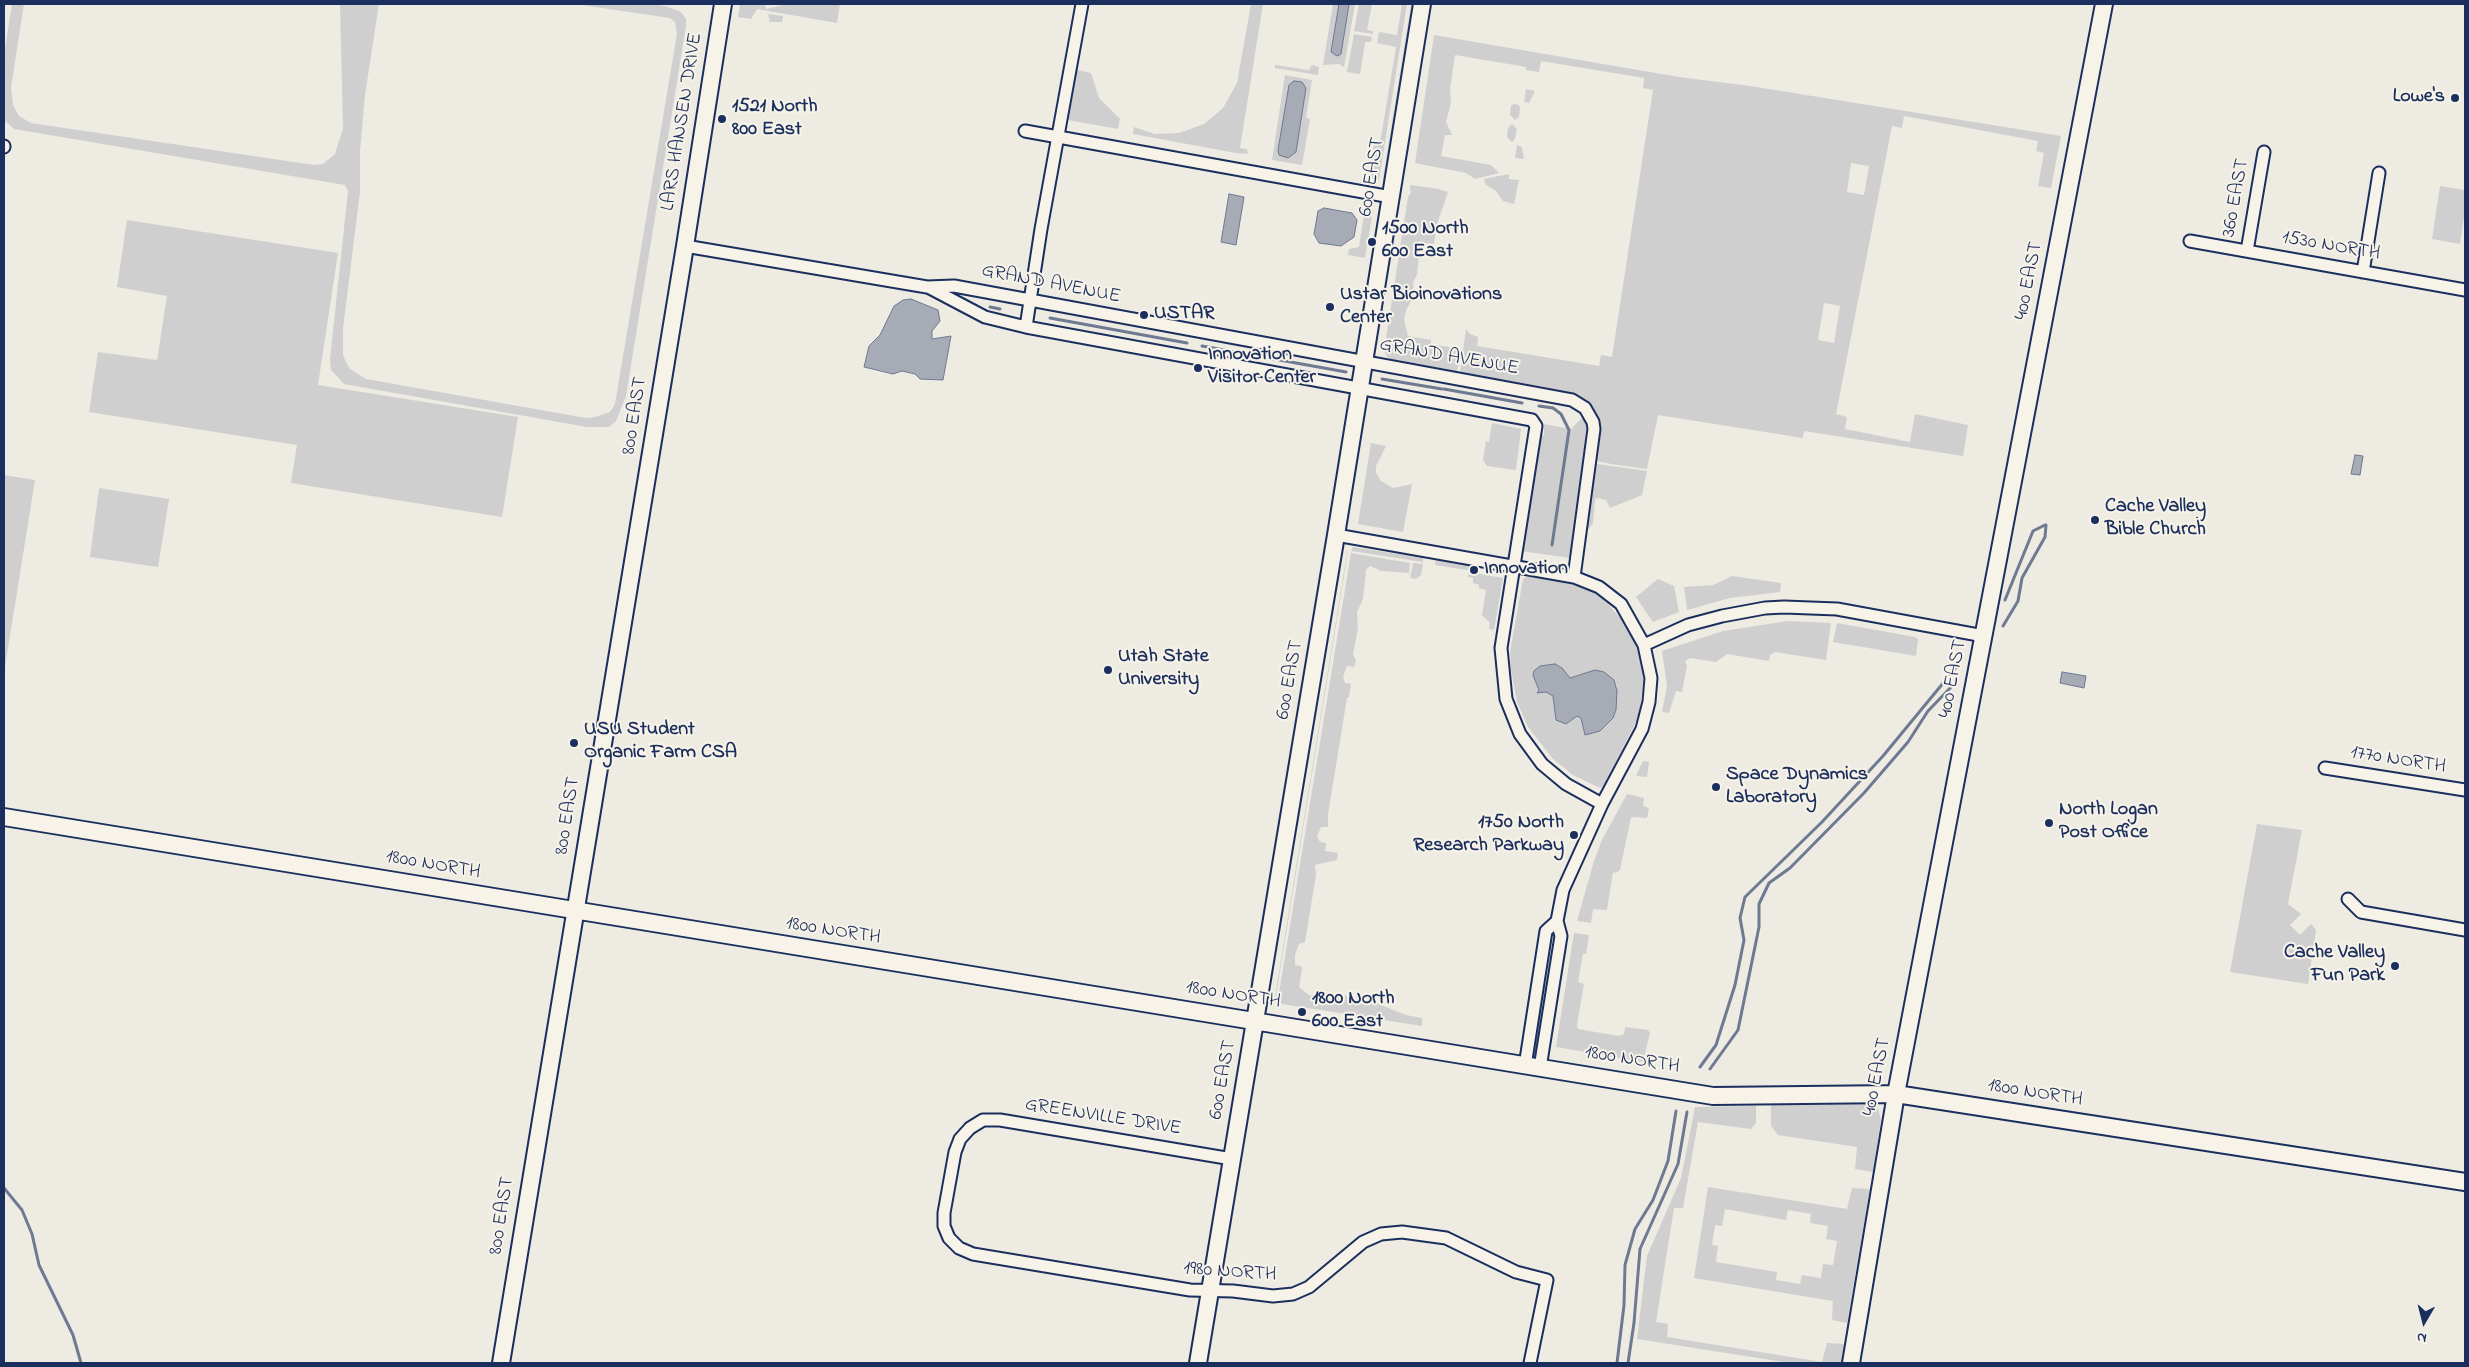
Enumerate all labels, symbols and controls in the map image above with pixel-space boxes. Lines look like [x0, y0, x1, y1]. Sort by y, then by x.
street label: LARS HANSEN DRIVE [657, 31, 709, 213]
place label: Lowe's [2393, 86, 2445, 110]
marker: Lowe's [2449, 92, 2461, 104]
place label: 1521 North 800 East [732, 96, 817, 143]
marker: 1521 North 800 East [716, 113, 728, 125]
street label: 600 EAST [1355, 136, 1391, 218]
street label: 360 EAST [2218, 157, 2256, 239]
place label: 1500 North 600 East [1382, 218, 1468, 265]
street label: 1530 NORTH [2280, 227, 2382, 267]
marker: 1500 North 600 East [1366, 236, 1378, 248]
street label: 400 EAST [2011, 240, 2049, 322]
street label: GRAND AVENUE [979, 260, 1123, 310]
place label: Ustar Bioinovations Center [1340, 284, 1502, 331]
marker: Ustar Bioinovations Center [1324, 301, 1336, 313]
place label: USTAR [1154, 303, 1214, 327]
marker: USTAR [1138, 309, 1150, 321]
street label: GRAND AVENUE [1377, 334, 1521, 382]
place label: Innovation Visitor Center [1208, 344, 1316, 391]
marker: Innovation Visitor Center [1192, 362, 1204, 374]
street label: 800 EAST [618, 375, 654, 457]
place label: Cache Valley Bible Church [2105, 496, 2206, 543]
marker: Cache Valley Bible Church [2089, 514, 2101, 526]
place label: Innovation [1484, 558, 1568, 582]
marker: Innovation [1468, 564, 1480, 576]
street label: 400 EAST [1935, 638, 1973, 720]
street label: 600 EAST [1272, 639, 1310, 721]
place label: Utah State University [1118, 646, 1209, 693]
marker: Utah State University [1102, 664, 1114, 676]
place label: USU Student Organic Farm CSA [584, 719, 737, 766]
marker: USU Student Organic Farm CSA [568, 737, 580, 749]
street label: 1770 NORTH [2349, 742, 2447, 780]
place label: Space Dynamics Laboratory [1726, 764, 1868, 811]
street label: 800 EAST [551, 775, 587, 857]
marker: Space Dynamics Laboratory [1710, 781, 1722, 793]
place label: North Logan Post Office [2059, 799, 2158, 846]
place label: 1750 North Research Parkway [1413, 812, 1564, 859]
marker: North Logan Post Office [2043, 817, 2055, 829]
marker: 1750 North Research Parkway [1568, 829, 1580, 841]
street label: 1800 NORTH [384, 846, 482, 886]
street label: 1800 NORTH [784, 913, 882, 951]
place label: Cache Valley Fun Park [2284, 942, 2385, 989]
marker: Cache Valley Fun Park [2389, 960, 2401, 972]
street label: 1800 NORTH [1184, 977, 1282, 1015]
place label: 1800 North 600 East [1312, 988, 1394, 1035]
marker: 1800 North 600 East [1296, 1006, 1308, 1018]
street label: 400 EAST [1859, 1036, 1897, 1118]
street label: 600 EAST [1205, 1039, 1243, 1121]
street label: 1800 NORTH [1583, 1042, 1681, 1080]
street label: 1800 NORTH [1986, 1075, 2084, 1113]
street label: GREENVILLE DRIVE [1023, 1094, 1183, 1142]
street label: 800 EAST [485, 1175, 521, 1257]
street label: 1980 NORTH [1183, 1258, 1277, 1288]
north arrow [2399, 1297, 2449, 1347]
text: N [2416, 1326, 2428, 1348]

